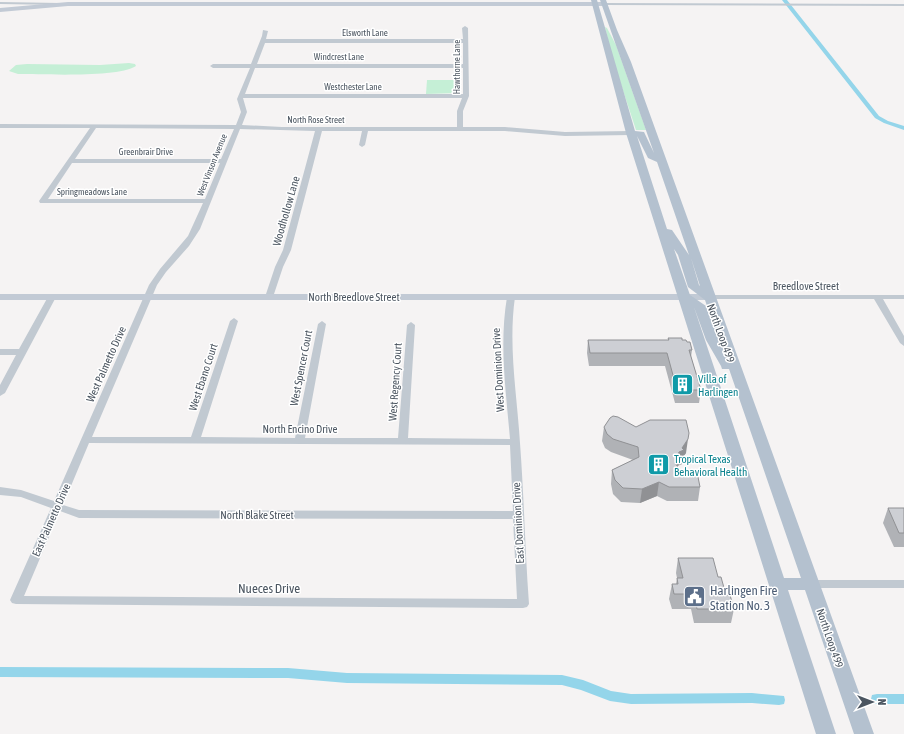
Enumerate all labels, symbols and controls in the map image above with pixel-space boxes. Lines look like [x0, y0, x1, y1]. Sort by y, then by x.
street label: Elsworth Lane [342, 28, 388, 38]
street label: Hawthorne Lane [452, 40, 462, 94]
street label: Windcrest Lane [314, 52, 364, 62]
street label: Westchester Lane [324, 82, 382, 92]
street label: North Rose Street [287, 115, 345, 125]
street label: West Vinson Avenue [195, 132, 229, 198]
street label: Greenbrair Drive [119, 147, 173, 157]
street label: Woodhollow Lane [270, 175, 302, 247]
street label: Springmeadows Lane [57, 187, 127, 197]
street label: Breedlove Street [773, 280, 839, 292]
street label: North Breedlove Street [308, 291, 400, 303]
street label: North Loop 499 [705, 302, 737, 364]
street label: West Palmetto Drive [84, 324, 128, 404]
street label: West Dominion Drive [490, 328, 506, 412]
street label: West Spencer Court [288, 329, 314, 407]
street label: West Ebano Court [186, 342, 220, 412]
street label: West Regency Court [386, 342, 404, 422]
building icon: Villa of Harlingen [669, 372, 695, 398]
place label: Villa of Harlingen [698, 373, 738, 398]
street label: North Encino Drive [263, 423, 337, 435]
building icon: Tropical Texas Behavioral Health [645, 452, 671, 478]
place label: Tropical Texas Behavioral Health [674, 453, 747, 478]
street label: East Palmetto Drive [30, 482, 72, 558]
street label: East Dominion Drive [510, 482, 526, 564]
street label: North Blake Street [220, 509, 294, 521]
street label: Nueces Drive [238, 581, 300, 596]
place label: Harlingen Fire Station No. 3 [710, 583, 778, 613]
public building icon: Harlingen Fire Station No. 3 [681, 584, 707, 610]
street label: North Loop 499 [814, 607, 846, 669]
north arrow [852, 682, 892, 722]
text: N [876, 699, 888, 705]

